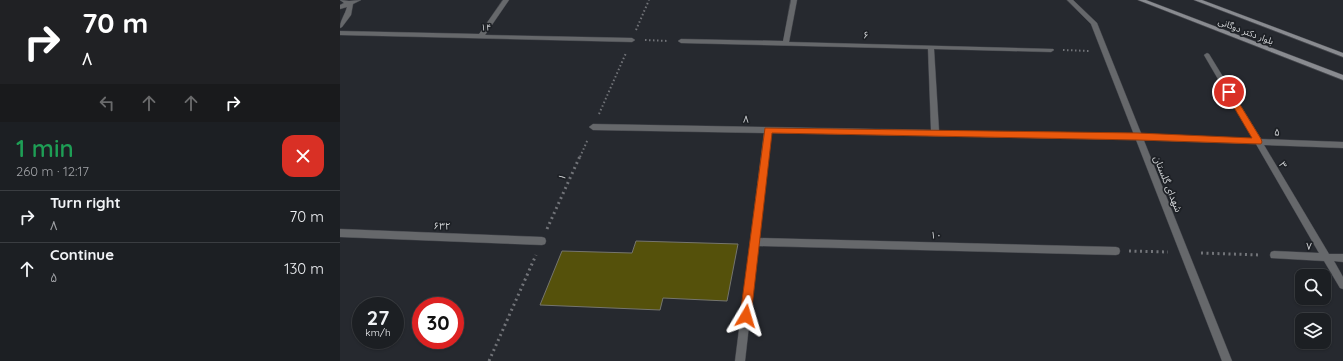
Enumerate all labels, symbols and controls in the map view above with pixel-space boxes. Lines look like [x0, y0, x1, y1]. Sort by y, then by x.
text: 70 m [82, 5, 148, 40]
street label: بلوار دکتر دوگانی [1216, 15, 1275, 48]
icon: right [16, 16, 68, 68]
street label: ۱۴ [481, 21, 491, 33]
street label: ۶ [863, 28, 869, 42]
text: ۸ [82, 47, 92, 70]
pin [1212, 75, 1246, 109]
icon: arrive [1218, 81, 1240, 103]
icon: left [96, 92, 118, 114]
icon: ahead [138, 92, 160, 114]
icon: ahead [180, 92, 202, 114]
icon: right [222, 92, 244, 114]
street label: ۸ [743, 112, 749, 126]
street label: ۵ [1274, 125, 1280, 139]
text: 1 min [16, 133, 74, 163]
button: close [282, 135, 324, 177]
street label: شهدای گلستان [1151, 154, 1185, 214]
street label: ۳ [1276, 159, 1290, 171]
text: 260 m · 12:17 [16, 163, 89, 179]
street label: ۱ [555, 172, 569, 182]
text: Turn right [50, 193, 121, 212]
icon: right [16, 206, 38, 228]
text: 70 m [290, 207, 324, 226]
text: ۸ [50, 217, 57, 233]
street label: ۶۳۲ [433, 219, 451, 233]
street label: ۱۰ [930, 228, 942, 242]
street label: ۷ [1306, 239, 1312, 253]
text: Continue [50, 245, 114, 264]
icon: ahead [16, 258, 38, 280]
text: 130 m [284, 259, 324, 278]
text: ۵ [50, 269, 57, 285]
map controls [1295, 269, 1331, 349]
button: search [1295, 269, 1331, 305]
position arrow [725, 295, 767, 337]
speed limit sign: 30 [412, 297, 464, 349]
text: 27 [367, 305, 389, 330]
button: layers [1295, 313, 1331, 349]
text: km/h [365, 326, 391, 339]

